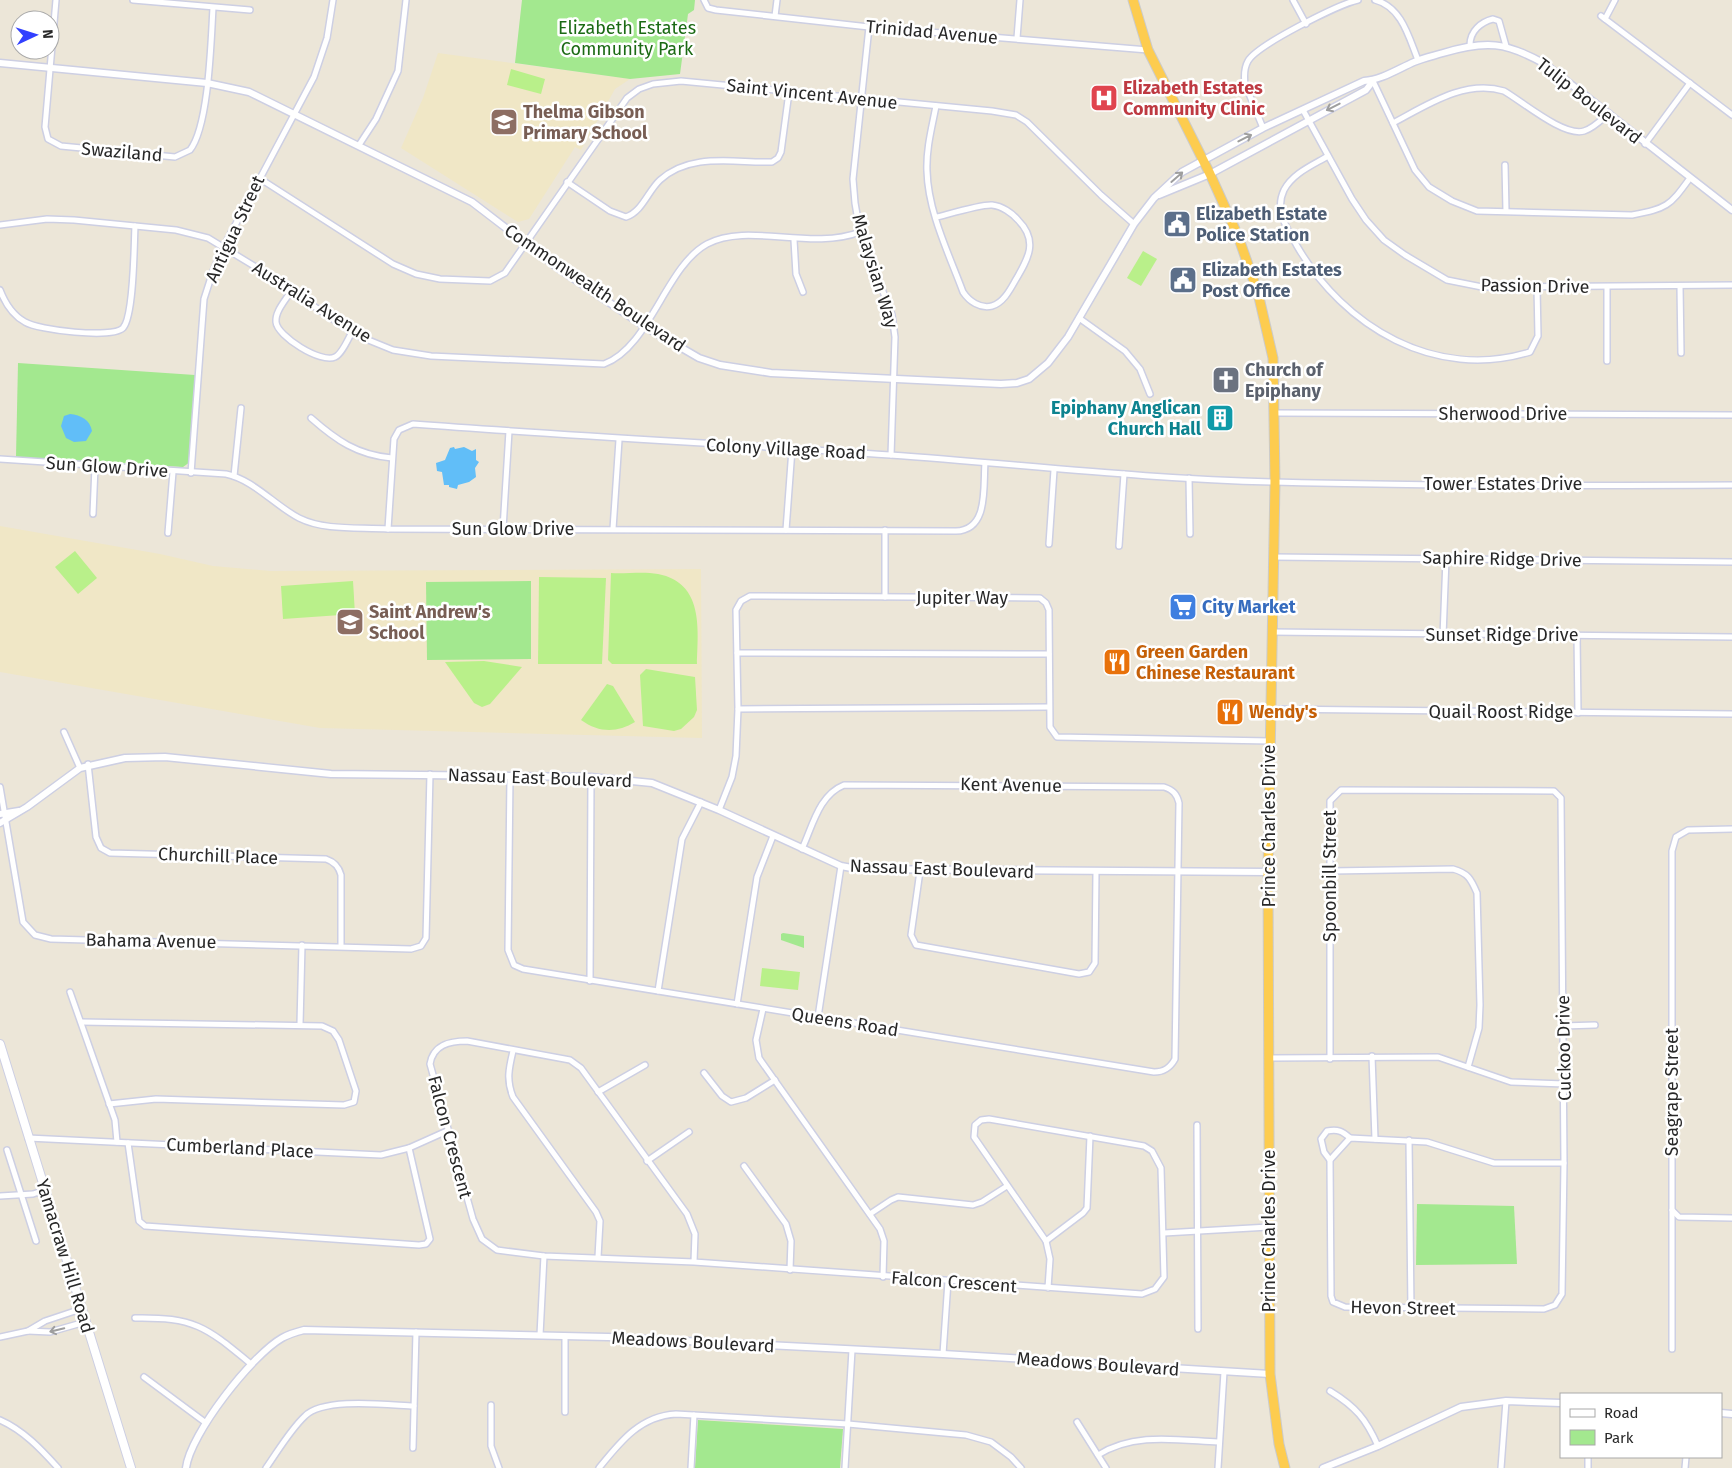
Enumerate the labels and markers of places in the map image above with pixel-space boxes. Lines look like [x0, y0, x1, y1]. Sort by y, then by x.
place label: Elizabeth Estates Community Clinic [1123, 77, 1265, 120]
hospital icon: Elizabeth Estates Community Clinic [1089, 83, 1119, 113]
place label: Thelma Gibson Primary School [523, 101, 648, 144]
school or university icon: Thelma Gibson Primary School [489, 107, 519, 137]
place label: Elizabeth Estate Police Station [1196, 203, 1327, 246]
public building icon: Elizabeth Estate Police Station [1162, 209, 1192, 239]
place label: Elizabeth Estates Post Office [1202, 259, 1342, 302]
public building icon: Elizabeth Estates Post Office [1168, 265, 1198, 295]
place label: Church of Epiphany [1245, 359, 1324, 402]
church icon: Church of Epiphany [1211, 365, 1241, 395]
place label: Epiphany Anglican Church Hall [1051, 397, 1202, 440]
building icon: Epiphany Anglican Church Hall [1205, 403, 1235, 433]
supermarket icon: City Market [1168, 592, 1198, 622]
place label: City Market [1202, 596, 1297, 618]
place label: Saint Andrew's School [369, 601, 491, 644]
school or university icon: Saint Andrew's School [335, 607, 365, 637]
place label: Green Garden Chinese Restaurant [1136, 641, 1296, 684]
restaurant icon: Green Garden Chinese Restaurant [1102, 647, 1132, 677]
restaurant icon: Wendy's [1215, 697, 1245, 727]
place label: Wendy's [1249, 701, 1318, 723]

